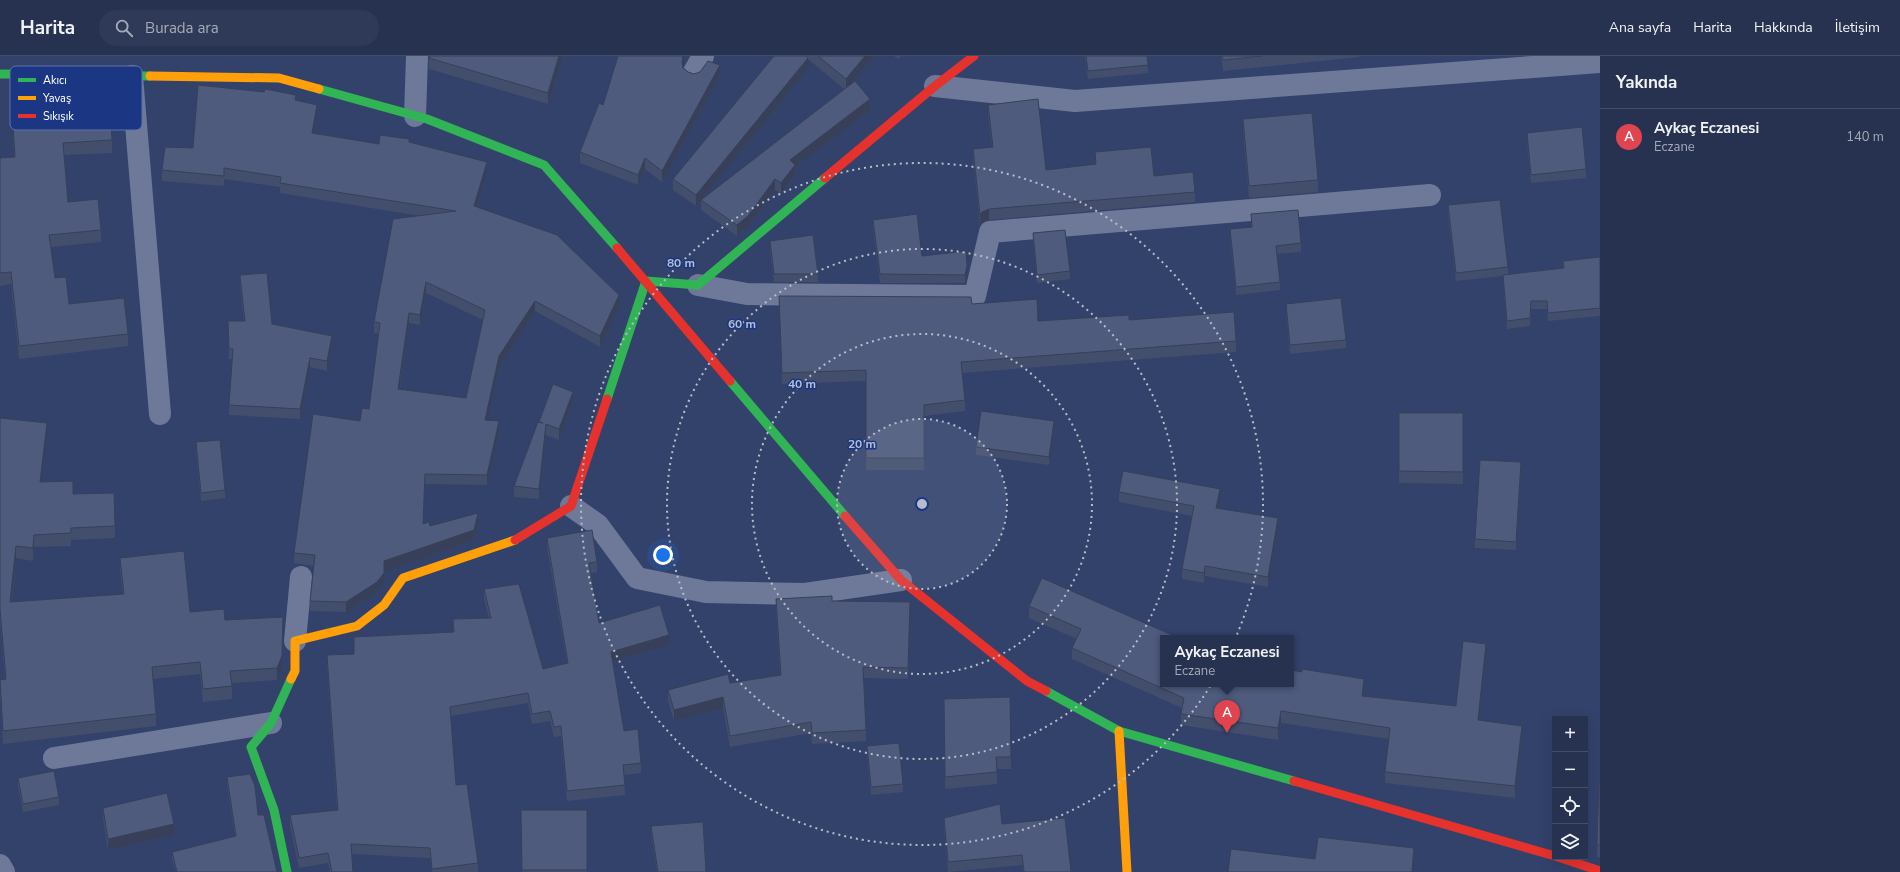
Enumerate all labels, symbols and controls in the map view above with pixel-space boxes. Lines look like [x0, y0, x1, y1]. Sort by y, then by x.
search box [99, 10, 379, 46]
text: Harita [20, 15, 75, 41]
icon: search [113, 17, 135, 39]
text: Burada ara [145, 18, 219, 38]
text: Ana sayfa [1609, 18, 1671, 37]
text: Harita [1693, 18, 1732, 37]
text: Hakkında [1754, 18, 1813, 37]
text: İletişim [1835, 18, 1880, 37]
legend [10, 66, 142, 130]
text: Yakında [1616, 71, 1677, 94]
text: Akıcı [43, 73, 67, 88]
text: Yavaş [42, 91, 71, 106]
text: Sıkışık [43, 109, 74, 124]
text: Aykaç Eczanesi [1654, 118, 1759, 138]
text: A [1624, 128, 1634, 146]
text: 140 m [1846, 128, 1884, 146]
text: Eczane [1654, 138, 1695, 156]
text: 80 m [667, 255, 695, 271]
text: 60 m [728, 316, 756, 332]
text: 40 m [788, 376, 816, 392]
text: 20 m [848, 436, 876, 452]
centre of rings [915, 497, 929, 511]
your location [653, 545, 673, 565]
popup [1160, 635, 1294, 687]
text: Aykaç Eczanesi [1174, 642, 1280, 662]
text: Eczane [1174, 662, 1215, 680]
pin: A [1214, 700, 1240, 733]
map controls [1552, 716, 1588, 860]
button: + [1552, 716, 1588, 752]
button: − [1552, 752, 1588, 788]
button: locate [1552, 788, 1588, 824]
button: layers [1552, 824, 1588, 860]

